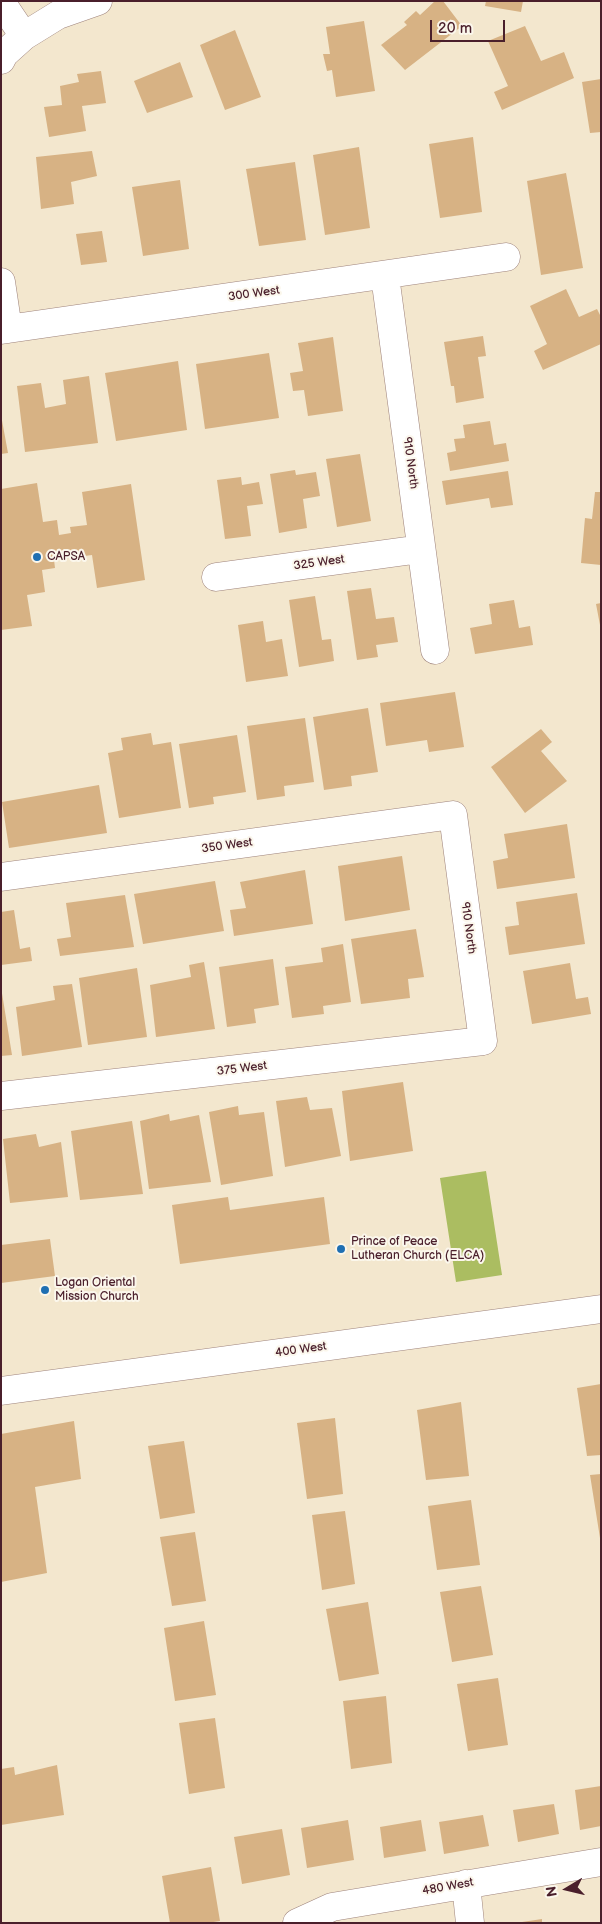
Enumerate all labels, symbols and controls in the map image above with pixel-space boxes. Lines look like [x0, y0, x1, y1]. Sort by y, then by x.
scale bar [432, 10, 507, 42]
text: 20 m [438, 19, 472, 38]
street label: 300 West [227, 283, 281, 305]
street label: 910 North [399, 436, 421, 490]
place label: CAPSA [47, 550, 85, 564]
marker: CAPSA [31, 551, 43, 563]
street label: 325 West [292, 552, 346, 574]
street label: 350 West [200, 835, 254, 857]
street label: 910 North [457, 901, 479, 955]
street label: 375 West [216, 1059, 268, 1079]
place label: Prince of Peace Lutheran Church (ELCA) [351, 1235, 484, 1263]
marker: Prince of Peace Lutheran Church (ELCA) [335, 1243, 347, 1255]
place label: Logan Oriental Mission Church [55, 1276, 139, 1304]
marker: Logan Oriental Mission Church [39, 1284, 51, 1296]
street label: 400 West [274, 1339, 328, 1361]
north arrow [542, 1864, 592, 1914]
street label: 480 West [421, 1875, 475, 1899]
text: N [542, 1885, 561, 1898]

